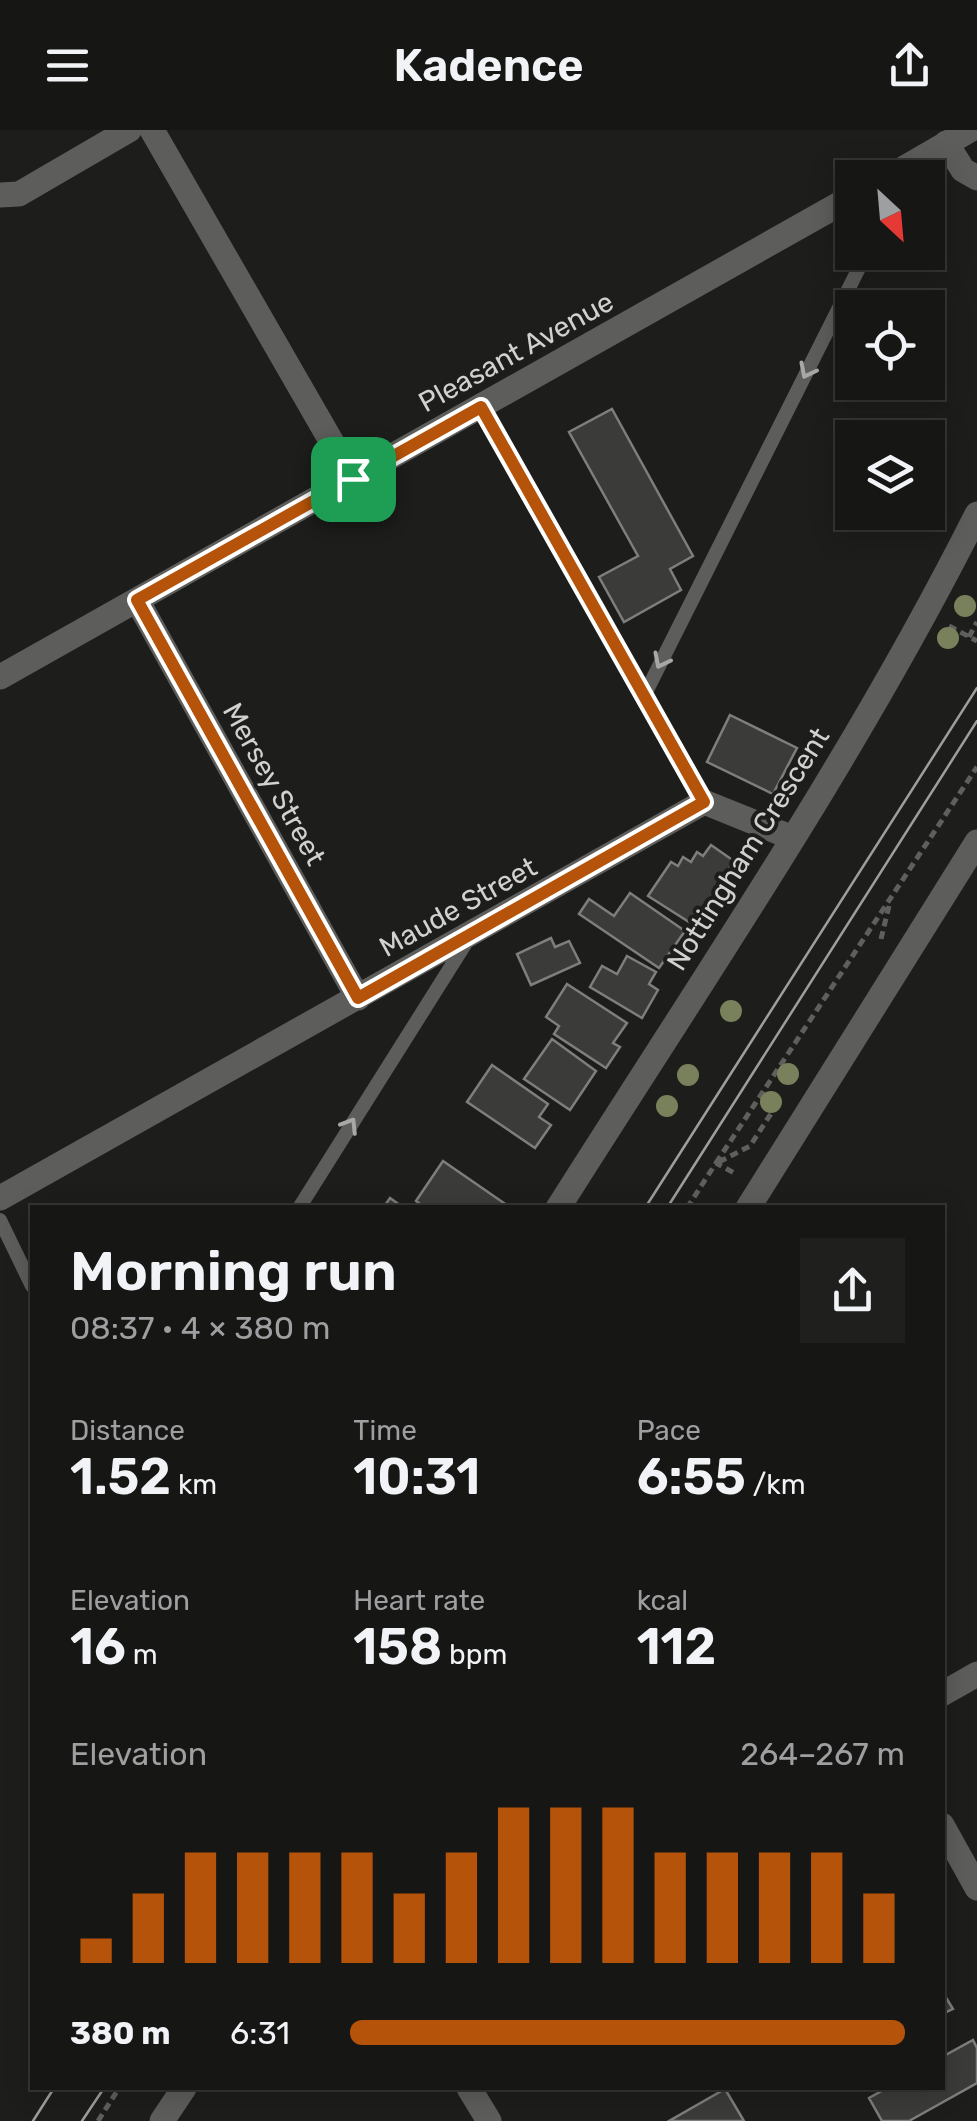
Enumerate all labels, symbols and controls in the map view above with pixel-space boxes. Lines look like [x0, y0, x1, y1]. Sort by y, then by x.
icon: menu [40, 38, 95, 93]
icon: share [882, 38, 937, 93]
text: Kadence [393, 39, 584, 92]
north arrow [835, 160, 945, 270]
map controls [835, 160, 945, 530]
street label: Pleasant Avenue [413, 285, 619, 419]
button: locate [835, 290, 945, 400]
one-way arrow [800, 361, 820, 379]
button: layers [835, 420, 945, 530]
pin [311, 437, 396, 522]
icon: arrive [326, 452, 381, 507]
one-way arrow [654, 651, 674, 669]
street label: Mersey Street [216, 697, 332, 871]
street label: Nottingham Crescent [660, 722, 836, 976]
street label: Maude Street [374, 850, 542, 964]
one-way arrow [338, 1118, 357, 1136]
button: share [800, 1238, 905, 1343]
text: Morning run [70, 1239, 397, 1304]
text: 08:37 · 4 × 380 m [70, 1309, 330, 1347]
text: Distance [70, 1414, 185, 1447]
text: Time [353, 1414, 417, 1447]
text: Pace [637, 1414, 701, 1447]
text: 1.52 [70, 1447, 171, 1507]
text: 10:31 [353, 1447, 480, 1507]
text: 6:55 [637, 1447, 746, 1507]
text: km [171, 1468, 217, 1501]
text: /km [746, 1468, 806, 1501]
text: Elevation [70, 1584, 190, 1617]
text: Heart rate [353, 1584, 485, 1617]
text: kcal [637, 1584, 688, 1617]
text: 16 [70, 1617, 126, 1677]
text: 158 [353, 1617, 442, 1677]
text: 112 [637, 1617, 716, 1677]
text: m [126, 1638, 158, 1671]
text: bpm [442, 1638, 507, 1671]
text: Elevation [70, 1735, 207, 1773]
text: 264–267 m [740, 1735, 905, 1773]
text: 380 m [70, 2014, 171, 2052]
text: 6:31 [230, 2014, 290, 2052]

